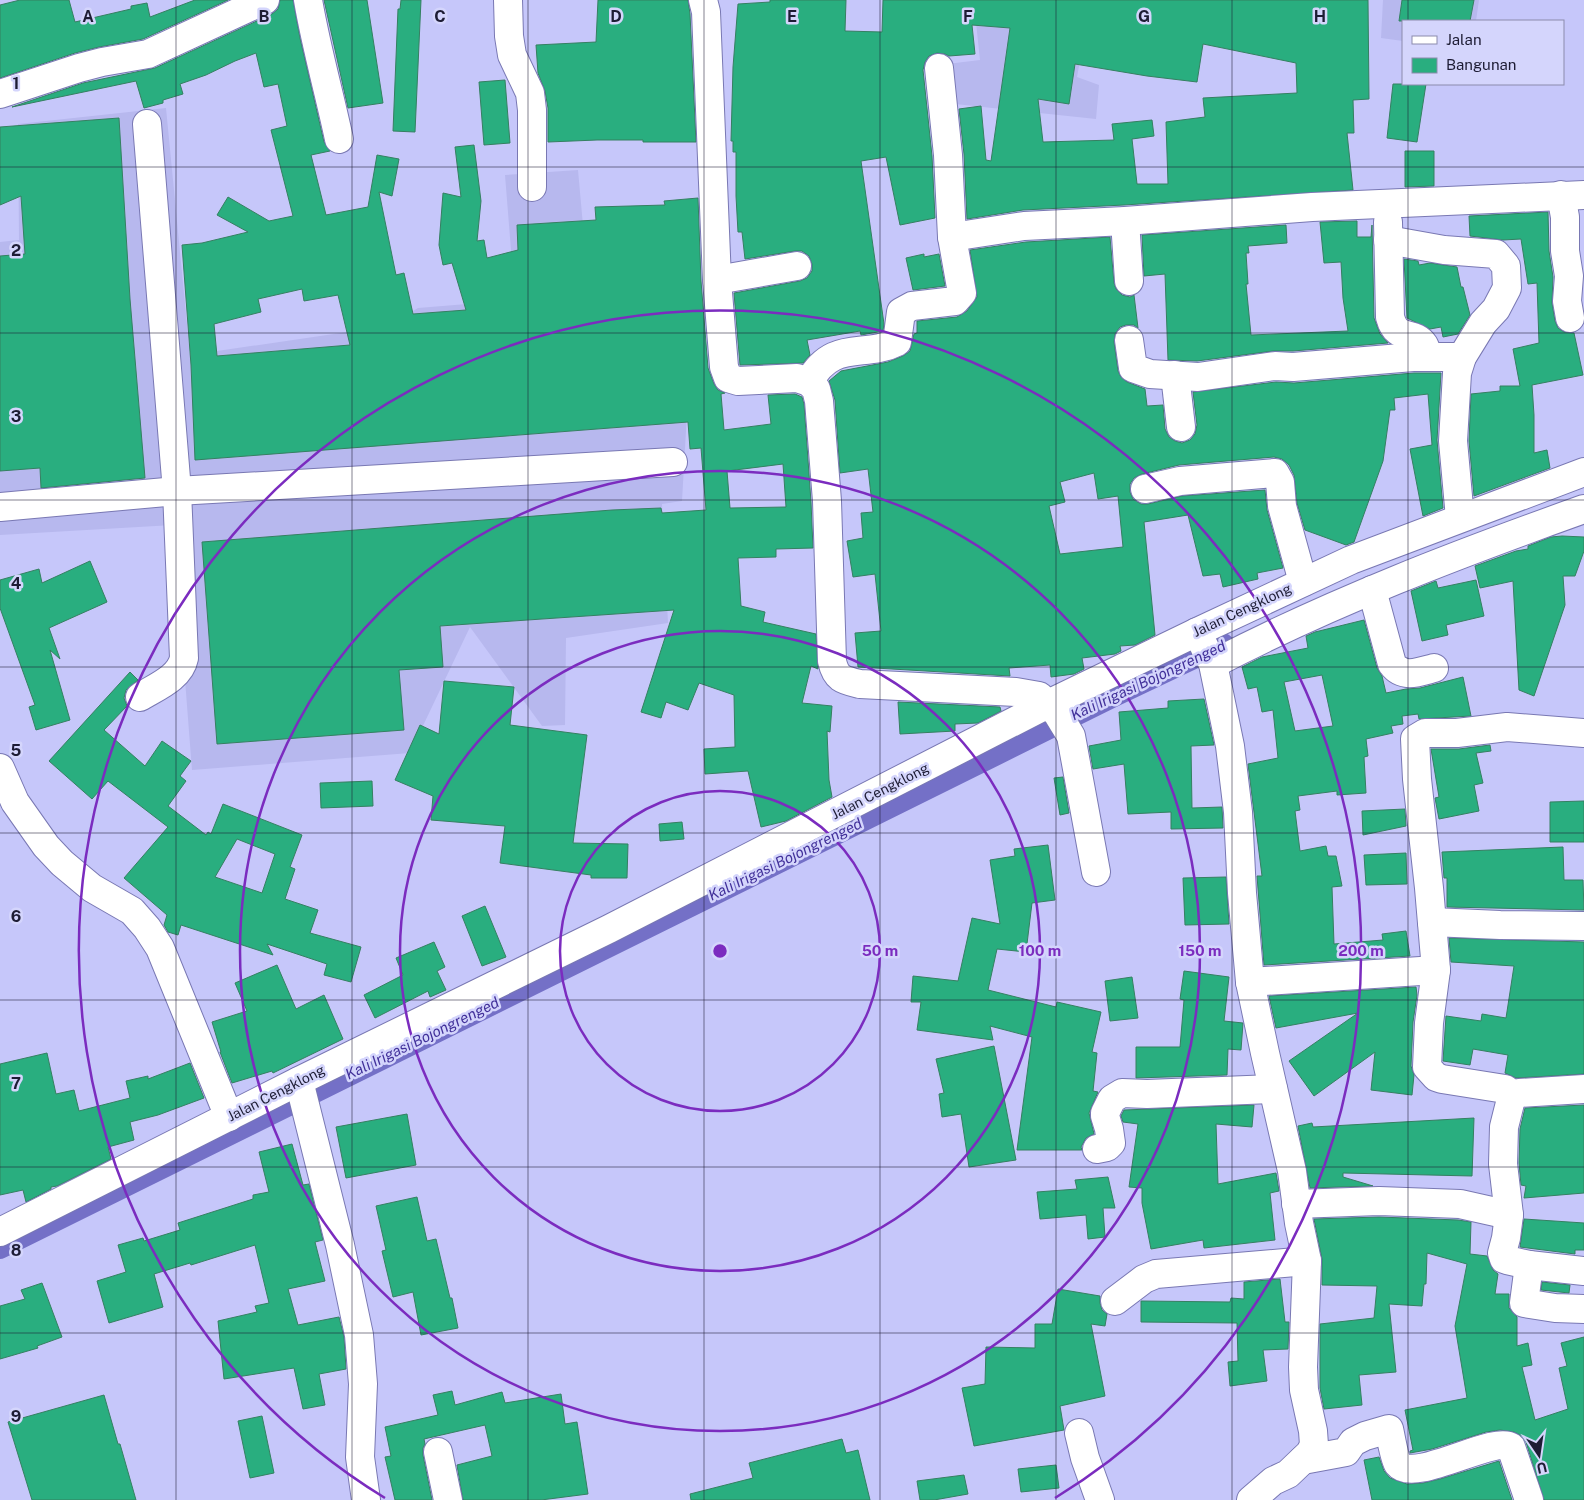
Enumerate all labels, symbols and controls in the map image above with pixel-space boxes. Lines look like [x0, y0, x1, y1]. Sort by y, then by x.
text: A [82, 7, 94, 26]
text: B [259, 7, 270, 26]
text: C [434, 7, 446, 26]
text: D [610, 7, 622, 26]
text: E [787, 7, 797, 26]
text: F [963, 7, 973, 26]
text: G [1138, 7, 1150, 26]
text: H [1314, 7, 1326, 26]
legend [1402, 20, 1564, 85]
text: Jalan [1446, 31, 1482, 48]
text: Bangunan [1446, 56, 1517, 73]
text: 1 [13, 74, 19, 93]
text: 2 [11, 241, 21, 260]
text: 3 [11, 407, 21, 426]
text: 4 [11, 574, 22, 593]
street label: Jalan Cengklong [1190, 580, 1294, 640]
water label: Kali Irigasi Bojongrenged [1068, 636, 1228, 723]
text: 5 [11, 741, 22, 760]
street label: Jalan Cengklong [829, 759, 932, 823]
water label: Kali Irigasi Bojongrenged [705, 814, 865, 904]
text: 6 [11, 907, 21, 926]
centre of rings [711, 942, 729, 960]
text: 50 m [862, 942, 898, 959]
text: 100 m [1019, 942, 1061, 959]
text: 150 m [1178, 942, 1222, 959]
text: 200 m [1338, 942, 1384, 959]
water label: Kali Irigasi Bojongrenged [342, 993, 502, 1083]
street label: Jalan Cengklong [225, 1061, 328, 1125]
text: 7 [11, 1074, 21, 1093]
text: 8 [11, 1241, 22, 1260]
text: 9 [11, 1407, 21, 1426]
north arrow [1514, 1430, 1564, 1480]
text: U [1535, 1459, 1549, 1477]

